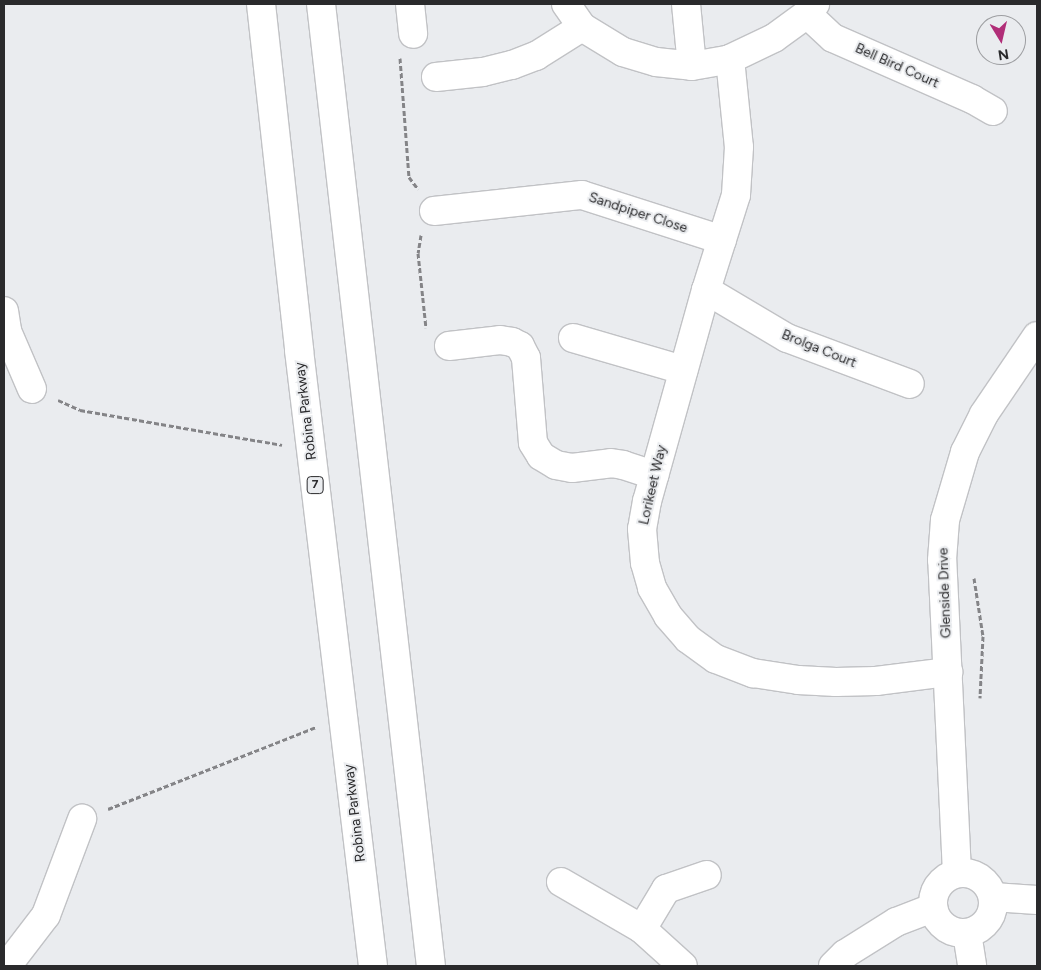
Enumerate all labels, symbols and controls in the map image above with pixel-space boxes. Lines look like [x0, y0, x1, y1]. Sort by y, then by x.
north arrow [976, 15, 1026, 65]
street label: Bell Bird Court [852, 40, 942, 92]
text: N [997, 45, 1010, 64]
street label: Sandpiper Close [586, 189, 690, 237]
street label: Brolga Court [779, 326, 859, 372]
street label: Robina Parkway [292, 361, 320, 461]
street label: Lorikeet Way [636, 443, 670, 527]
road number: 7 [306, 476, 324, 494]
street label: Glenside Drive [935, 547, 955, 639]
street label: Robina Parkway [341, 763, 369, 863]

